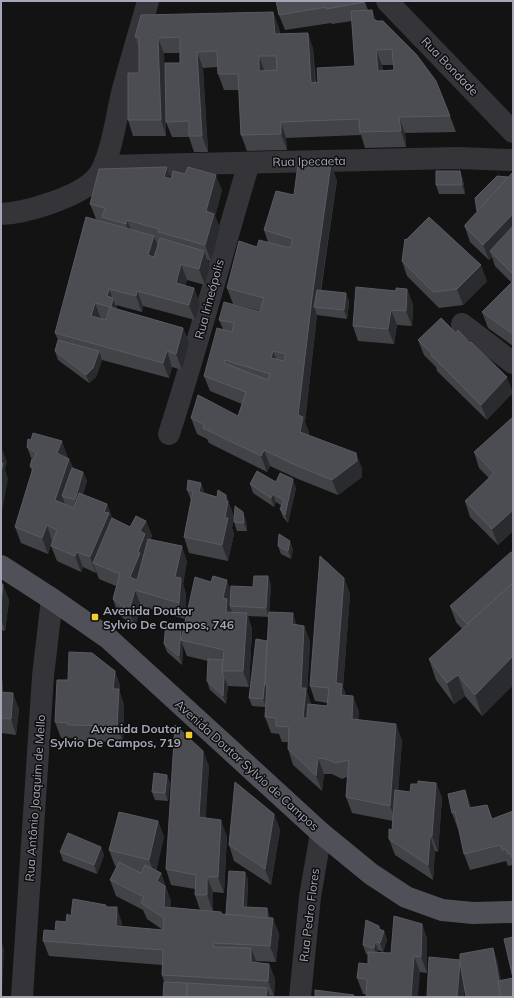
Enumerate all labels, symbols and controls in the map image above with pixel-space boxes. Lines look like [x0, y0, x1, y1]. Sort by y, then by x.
street label: Rua Bondade [418, 34, 482, 98]
street label: Rua Ipecaeta [272, 153, 346, 169]
street label: Rua Irineópolis [191, 257, 227, 341]
place label: Avenida Doutor Sylvio De Campos, 746 [103, 603, 234, 632]
marker: Avenida Doutor Sylvio De Campos, 746 [90, 612, 100, 622]
street label: Avenida Doutor Sylvio de Campos [172, 696, 322, 834]
street label: Rua Antônio Joaquim de Mello [22, 714, 48, 882]
place label: Avenida Doutor Sylvio De Campos, 719 [50, 721, 181, 750]
marker: Avenida Doutor Sylvio De Campos, 719 [184, 730, 194, 740]
street label: Rua Pedro Flores [296, 867, 322, 963]

